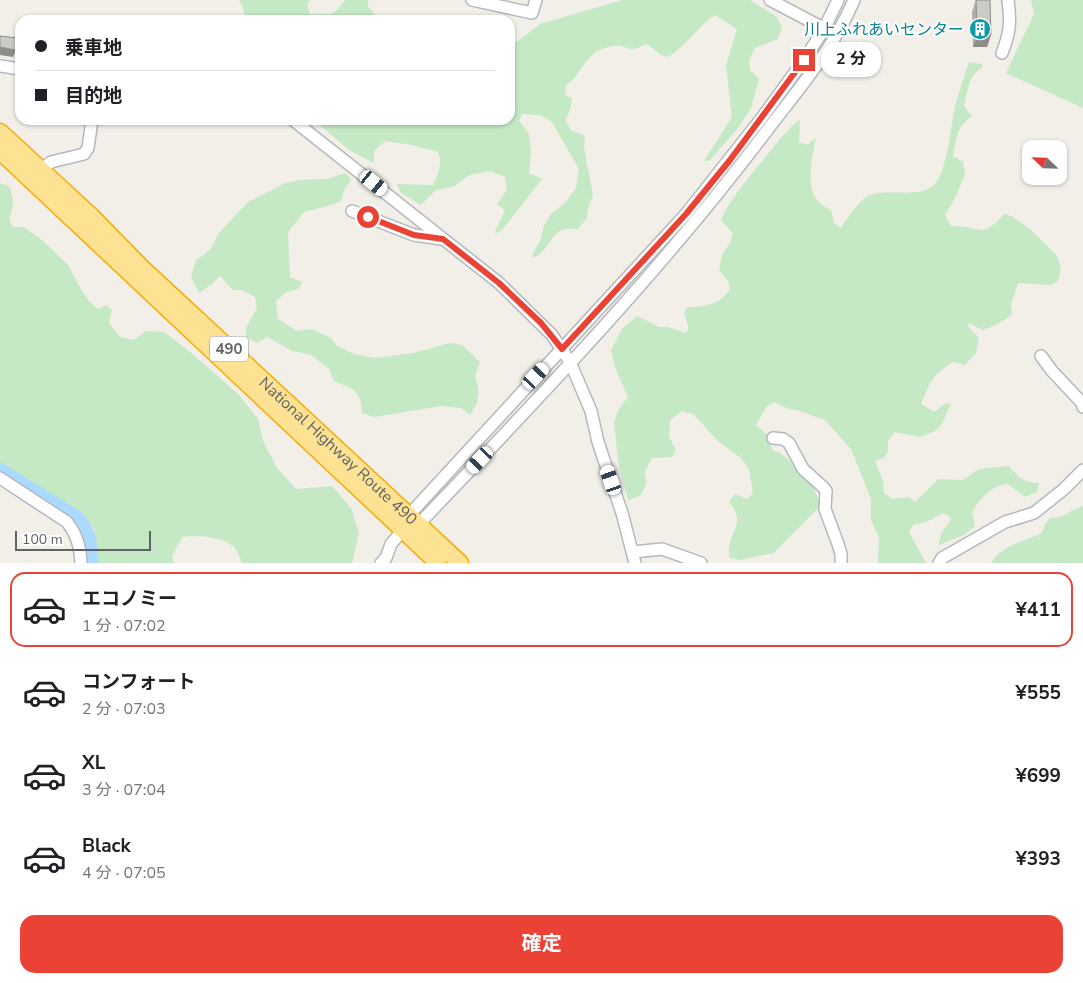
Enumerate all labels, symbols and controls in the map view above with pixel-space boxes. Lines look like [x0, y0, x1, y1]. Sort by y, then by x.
building icon: 川上ふれあいセンター [968, 17, 992, 41]
place label: 川上ふれあいセンター [804, 19, 964, 41]
text: 乗車地 [65, 35, 122, 61]
callout: 2 分 [822, 42, 882, 78]
text: 2 分 [836, 48, 866, 70]
route end [793, 49, 815, 71]
text: 目的地 [65, 83, 122, 109]
north arrow [1022, 140, 1068, 185]
map controls [1022, 140, 1067, 185]
car [357, 168, 390, 198]
route start [357, 206, 379, 228]
road number: 490 [210, 336, 248, 362]
car [520, 360, 551, 392]
street label: National Highway Route 490 [254, 372, 422, 530]
car [464, 444, 495, 476]
car [599, 463, 622, 497]
scale bar [15, 528, 151, 551]
text: 100 m [22, 530, 63, 549]
text: エコノミー [82, 586, 177, 612]
icon: car [22, 587, 67, 632]
text: ¥411 [1015, 597, 1061, 623]
text: 1 分 · 07:02 [82, 615, 166, 637]
text: コンフォート [82, 669, 195, 695]
icon: car [22, 670, 67, 715]
text: ¥555 [1015, 680, 1061, 706]
text: 2 分 · 07:03 [82, 698, 166, 720]
text: XL [82, 750, 105, 776]
icon: car [22, 753, 67, 798]
text: ¥699 [1015, 763, 1061, 789]
text: 3 分 · 07:04 [82, 779, 166, 801]
text: Black [82, 833, 131, 859]
icon: car [22, 836, 67, 881]
text: ¥393 [1015, 846, 1061, 872]
text: 4 分 · 07:05 [82, 862, 166, 884]
button: 確定 [20, 915, 1063, 973]

